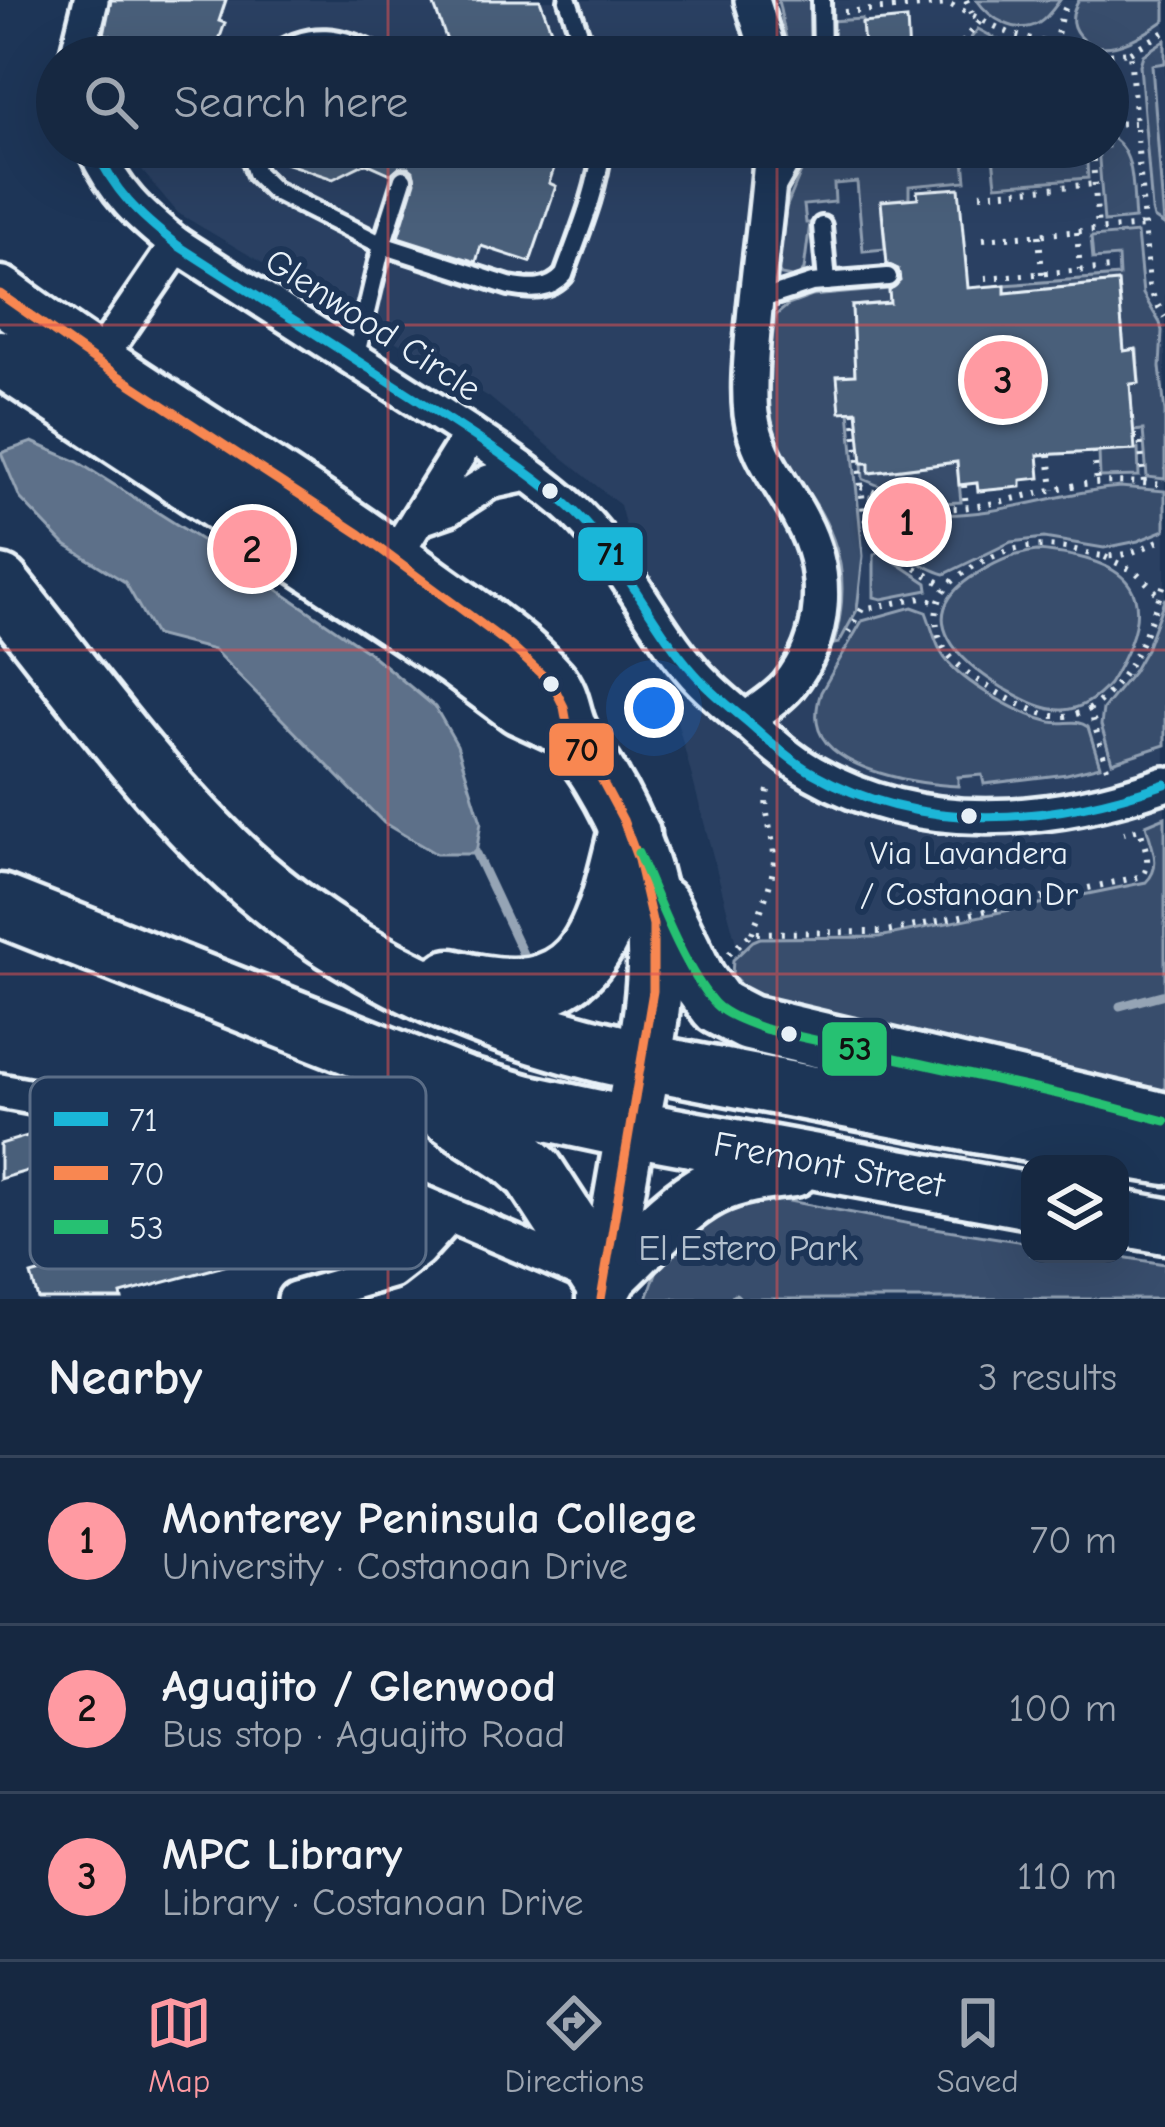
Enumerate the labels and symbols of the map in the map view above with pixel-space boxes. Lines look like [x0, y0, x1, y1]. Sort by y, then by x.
street label: Glenwood Circle [258, 240, 488, 410]
pin: 3 [964, 335, 1042, 425]
pin: 1 [868, 477, 946, 567]
unlabelled marker [539, 480, 561, 502]
pin: 2 [213, 504, 291, 594]
line badge: 71 [576, 525, 645, 583]
text: 71 [597, 535, 625, 573]
unlabelled marker [540, 673, 562, 695]
your location [624, 678, 684, 738]
line badge: 70 [547, 721, 616, 778]
text: 70 [565, 731, 599, 769]
marker: Via Lavandera / Costanoan Dr [958, 805, 980, 827]
place label: Via Lavandera / Costanoan Dr [860, 834, 1078, 913]
line badge: 53 [820, 1020, 889, 1078]
unlabelled marker [778, 1023, 800, 1045]
text: 53 [838, 1030, 872, 1068]
legend [30, 1077, 426, 1269]
text: 71 [129, 1101, 158, 1139]
street label: Fremont Street [710, 1123, 949, 1206]
text: 70 [129, 1155, 165, 1193]
text: 53 [129, 1209, 164, 1247]
park label: El Estero Park [638, 1228, 858, 1269]

